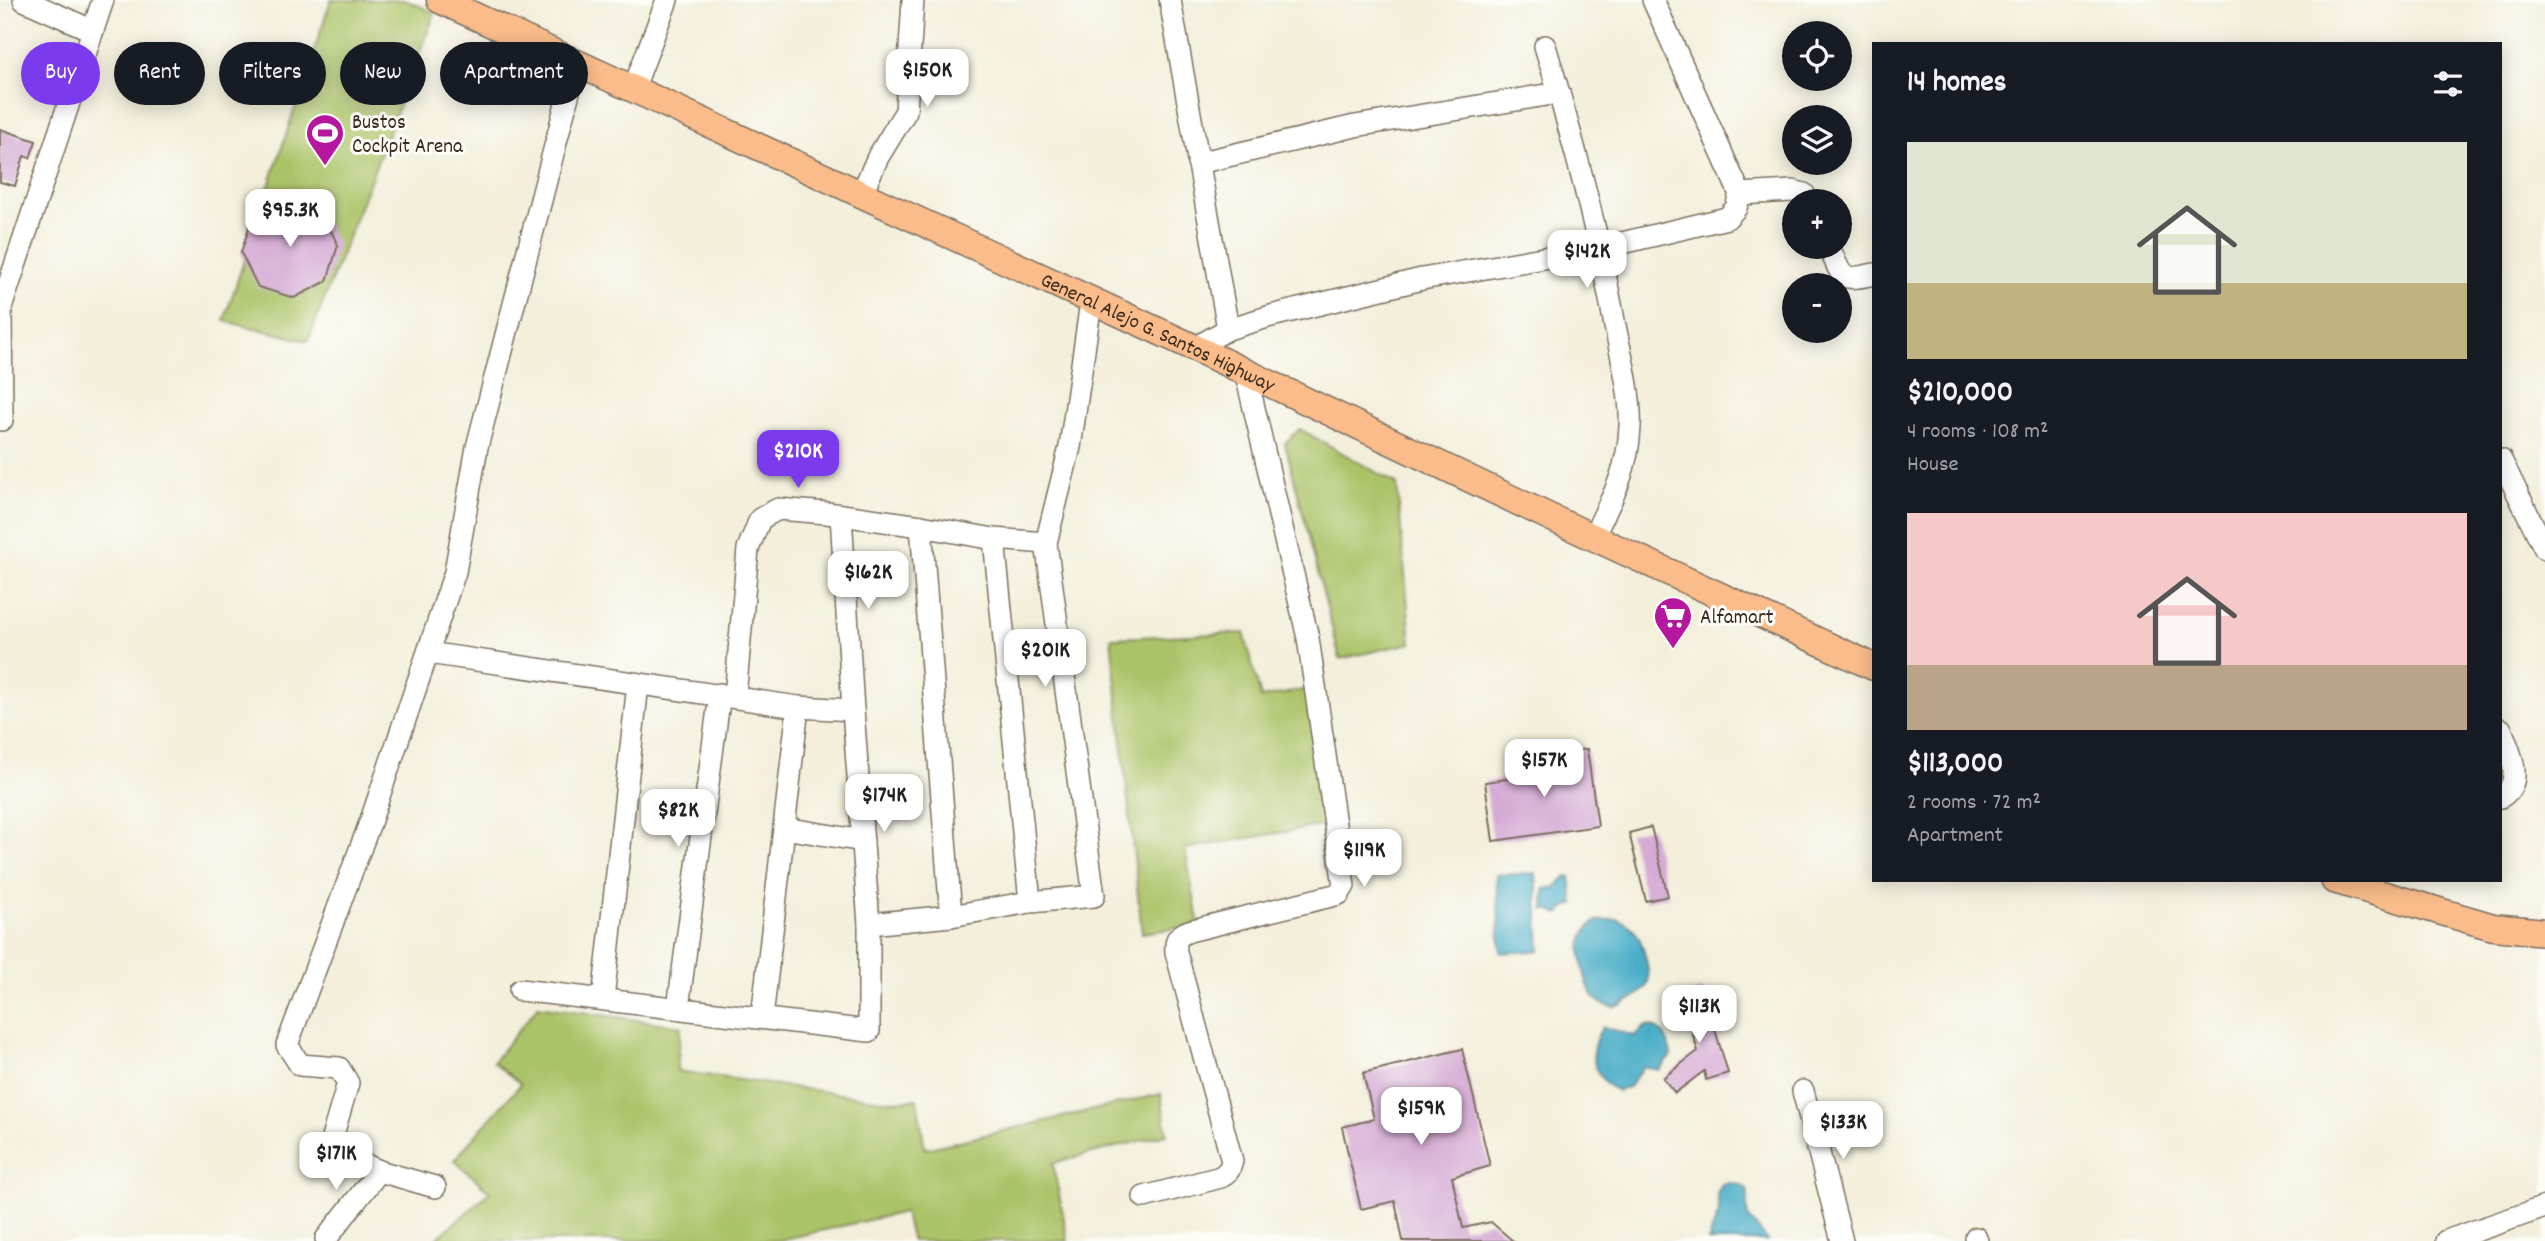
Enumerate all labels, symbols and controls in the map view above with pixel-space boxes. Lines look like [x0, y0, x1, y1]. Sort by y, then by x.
map controls [1782, 21, 1852, 343]
button: locate [1782, 21, 1852, 91]
chip: Buy [21, 42, 100, 105]
chip: Rent [114, 42, 205, 105]
chip: Filters [219, 42, 326, 105]
chip: New [340, 42, 426, 105]
chip: Apartment [440, 42, 588, 105]
pin: $150K [878, 50, 976, 109]
text: $150K [902, 55, 952, 88]
text: 14 homes [1907, 63, 2006, 106]
icon: filters [2429, 65, 2467, 103]
button: layers [1782, 105, 1852, 175]
place label: Bustos Cockpit Arena [352, 109, 464, 163]
sports icon: Bustos Cockpit Arena [304, 112, 346, 167]
icon: home [2124, 187, 2250, 313]
button: + [1782, 189, 1852, 259]
pin: $95.3K [233, 190, 347, 249]
text: $95.3K [261, 195, 319, 228]
pin: $142K [1538, 230, 1636, 290]
text: $142K [1564, 236, 1610, 269]
street label: General Alejo G. Santos Highway [1035, 267, 1280, 402]
button: − [1782, 273, 1852, 343]
text: $210,000 [1907, 373, 2013, 416]
text: 4 rooms · 108 m² [1907, 416, 2048, 449]
pin: $210K [749, 430, 847, 490]
text: $210K [773, 436, 823, 469]
text: House [1907, 449, 1959, 482]
pin: $162K [819, 552, 917, 611]
text: $162K [844, 557, 892, 590]
icon: home [2124, 558, 2250, 684]
supermarket icon: Alfamart [1652, 595, 1694, 650]
place label: Alfamart [1700, 604, 1774, 634]
pin: $201K [996, 630, 1094, 689]
text: $201K [1020, 635, 1070, 668]
pin: $157K [1495, 740, 1593, 799]
text: $113,000 [1907, 744, 2003, 787]
text: $157K [1521, 745, 1567, 778]
pin: $174K [835, 774, 933, 834]
text: $174K [861, 780, 907, 813]
text: 2 rooms · 72 m² [1907, 787, 2041, 820]
pin: $82K [637, 790, 719, 849]
text: $82K [657, 795, 699, 828]
text: Apartment [1907, 820, 2003, 853]
pin: $119K [1315, 830, 1413, 889]
text: $119K [1343, 835, 1385, 868]
pin: $113K [1650, 986, 1748, 1045]
text: $113K [1678, 991, 1720, 1024]
pin: $159K [1372, 1088, 1470, 1147]
text: $159K [1397, 1093, 1445, 1126]
pin: $133K [1794, 1102, 1892, 1161]
text: $133K [1819, 1107, 1867, 1140]
pin: $171K [287, 1132, 385, 1192]
text: $171K [315, 1138, 357, 1171]

